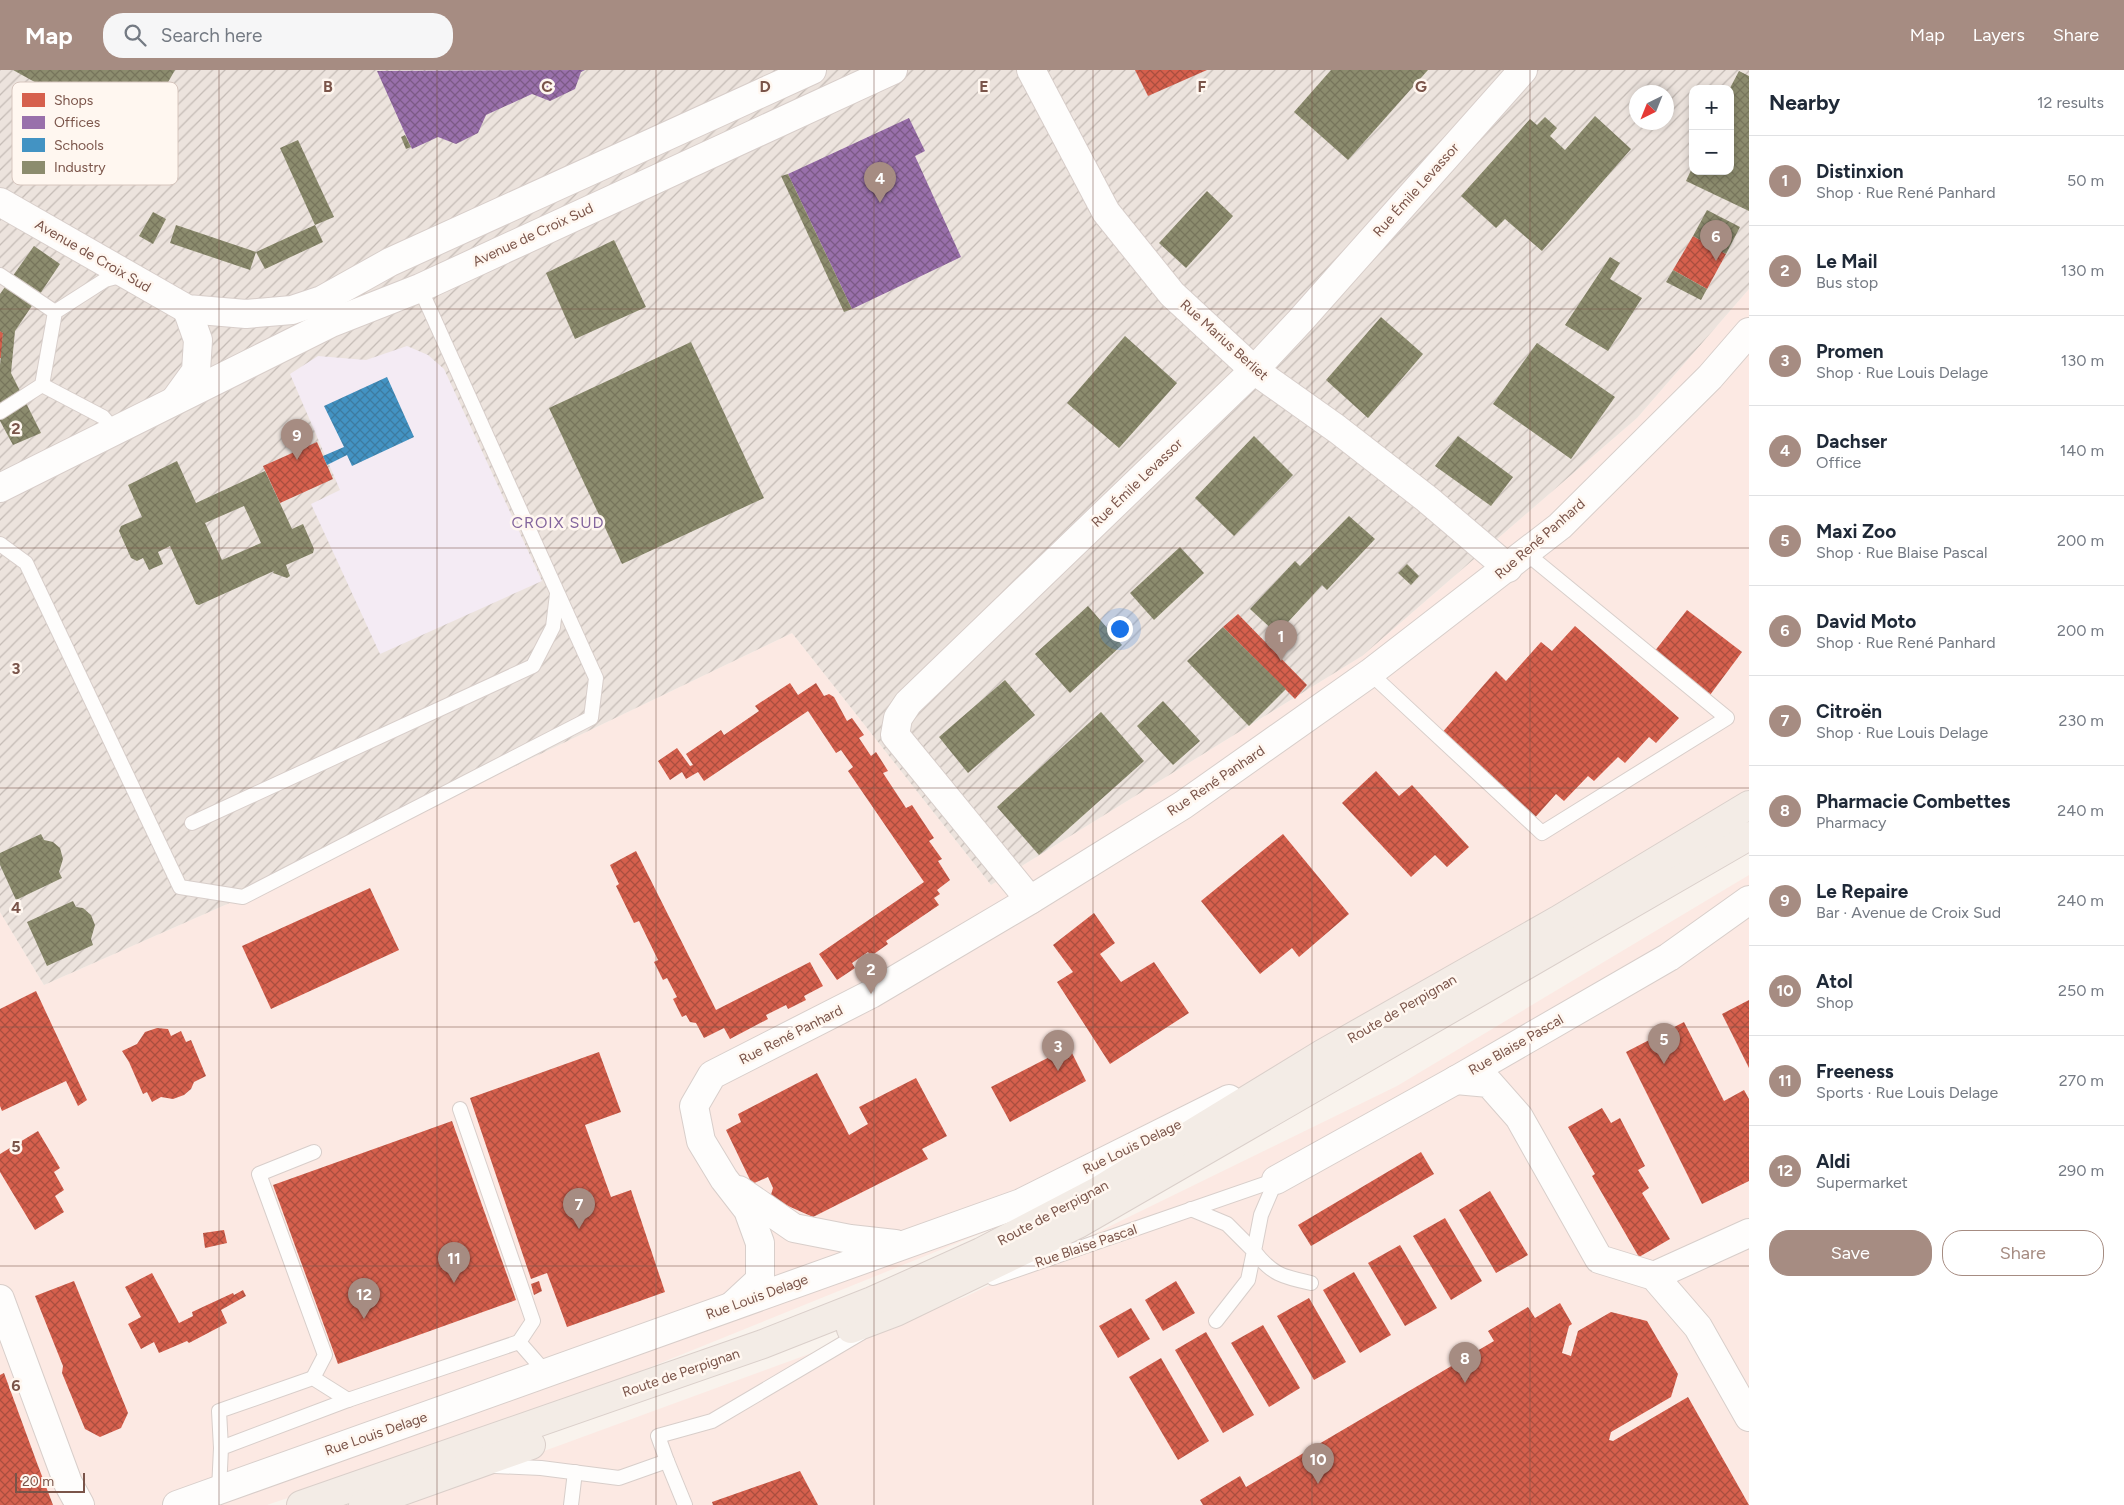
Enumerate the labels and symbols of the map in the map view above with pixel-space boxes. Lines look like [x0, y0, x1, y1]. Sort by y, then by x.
text: B [323, 77, 333, 96]
text: C [541, 77, 553, 96]
text: D [759, 77, 771, 96]
text: E [979, 77, 989, 96]
text: F [1198, 77, 1207, 96]
text: G [1415, 77, 1427, 96]
legend [12, 82, 178, 185]
north arrow [1629, 85, 1674, 130]
text: Shops [54, 92, 93, 109]
text: Offices [54, 114, 100, 131]
text: Schools [54, 137, 104, 154]
street label: Rue Émile Levassor [1369, 139, 1463, 240]
text: Industry [54, 159, 106, 176]
pin: 4 [864, 162, 896, 203]
street label: Avenue de Croix Sud [470, 200, 596, 270]
street label: Avenue de Croix Sud [32, 216, 154, 296]
pin: 6 [1700, 220, 1732, 261]
street label: Rue Marius Berliet [1176, 296, 1272, 384]
text: 2 [11, 419, 21, 438]
pin: 9 [281, 419, 313, 460]
street label: Rue Émile Levassor [1088, 435, 1186, 531]
street label: Rue René Panhard [1491, 495, 1589, 583]
district label: CROIX SUD [511, 513, 605, 532]
your location [1107, 616, 1133, 642]
pin: 1 [1265, 620, 1297, 661]
text: 3 [12, 659, 21, 678]
street label: Rue René Panhard [1164, 742, 1268, 820]
text: 4 [11, 898, 21, 917]
pin: 2 [855, 953, 887, 994]
street label: Route de Perpignan [1344, 971, 1460, 1047]
street label: Rue René Panhard [736, 1002, 846, 1068]
street label: Rue Blaise Pascal [1466, 1011, 1566, 1079]
pin: 5 [1648, 1023, 1680, 1064]
pin: 3 [1042, 1030, 1074, 1071]
street label: Rue Louis Delage [1080, 1116, 1184, 1178]
text: 5 [11, 1137, 21, 1156]
street label: Route de Perpignan [995, 1176, 1112, 1249]
pin: 7 [563, 1188, 595, 1229]
street label: Rue Blaise Pascal [1033, 1221, 1139, 1271]
pin: 11 [438, 1242, 470, 1283]
street label: Rue Louis Delage [704, 1271, 811, 1323]
pin: 12 [348, 1278, 380, 1319]
pin: 8 [1449, 1342, 1481, 1383]
street label: Route de Perpignan [620, 1345, 742, 1401]
text: 6 [11, 1376, 21, 1395]
street label: Rue Louis Delage [322, 1408, 430, 1460]
pin: 10 [1302, 1443, 1334, 1484]
scale bar [15, 1470, 85, 1493]

